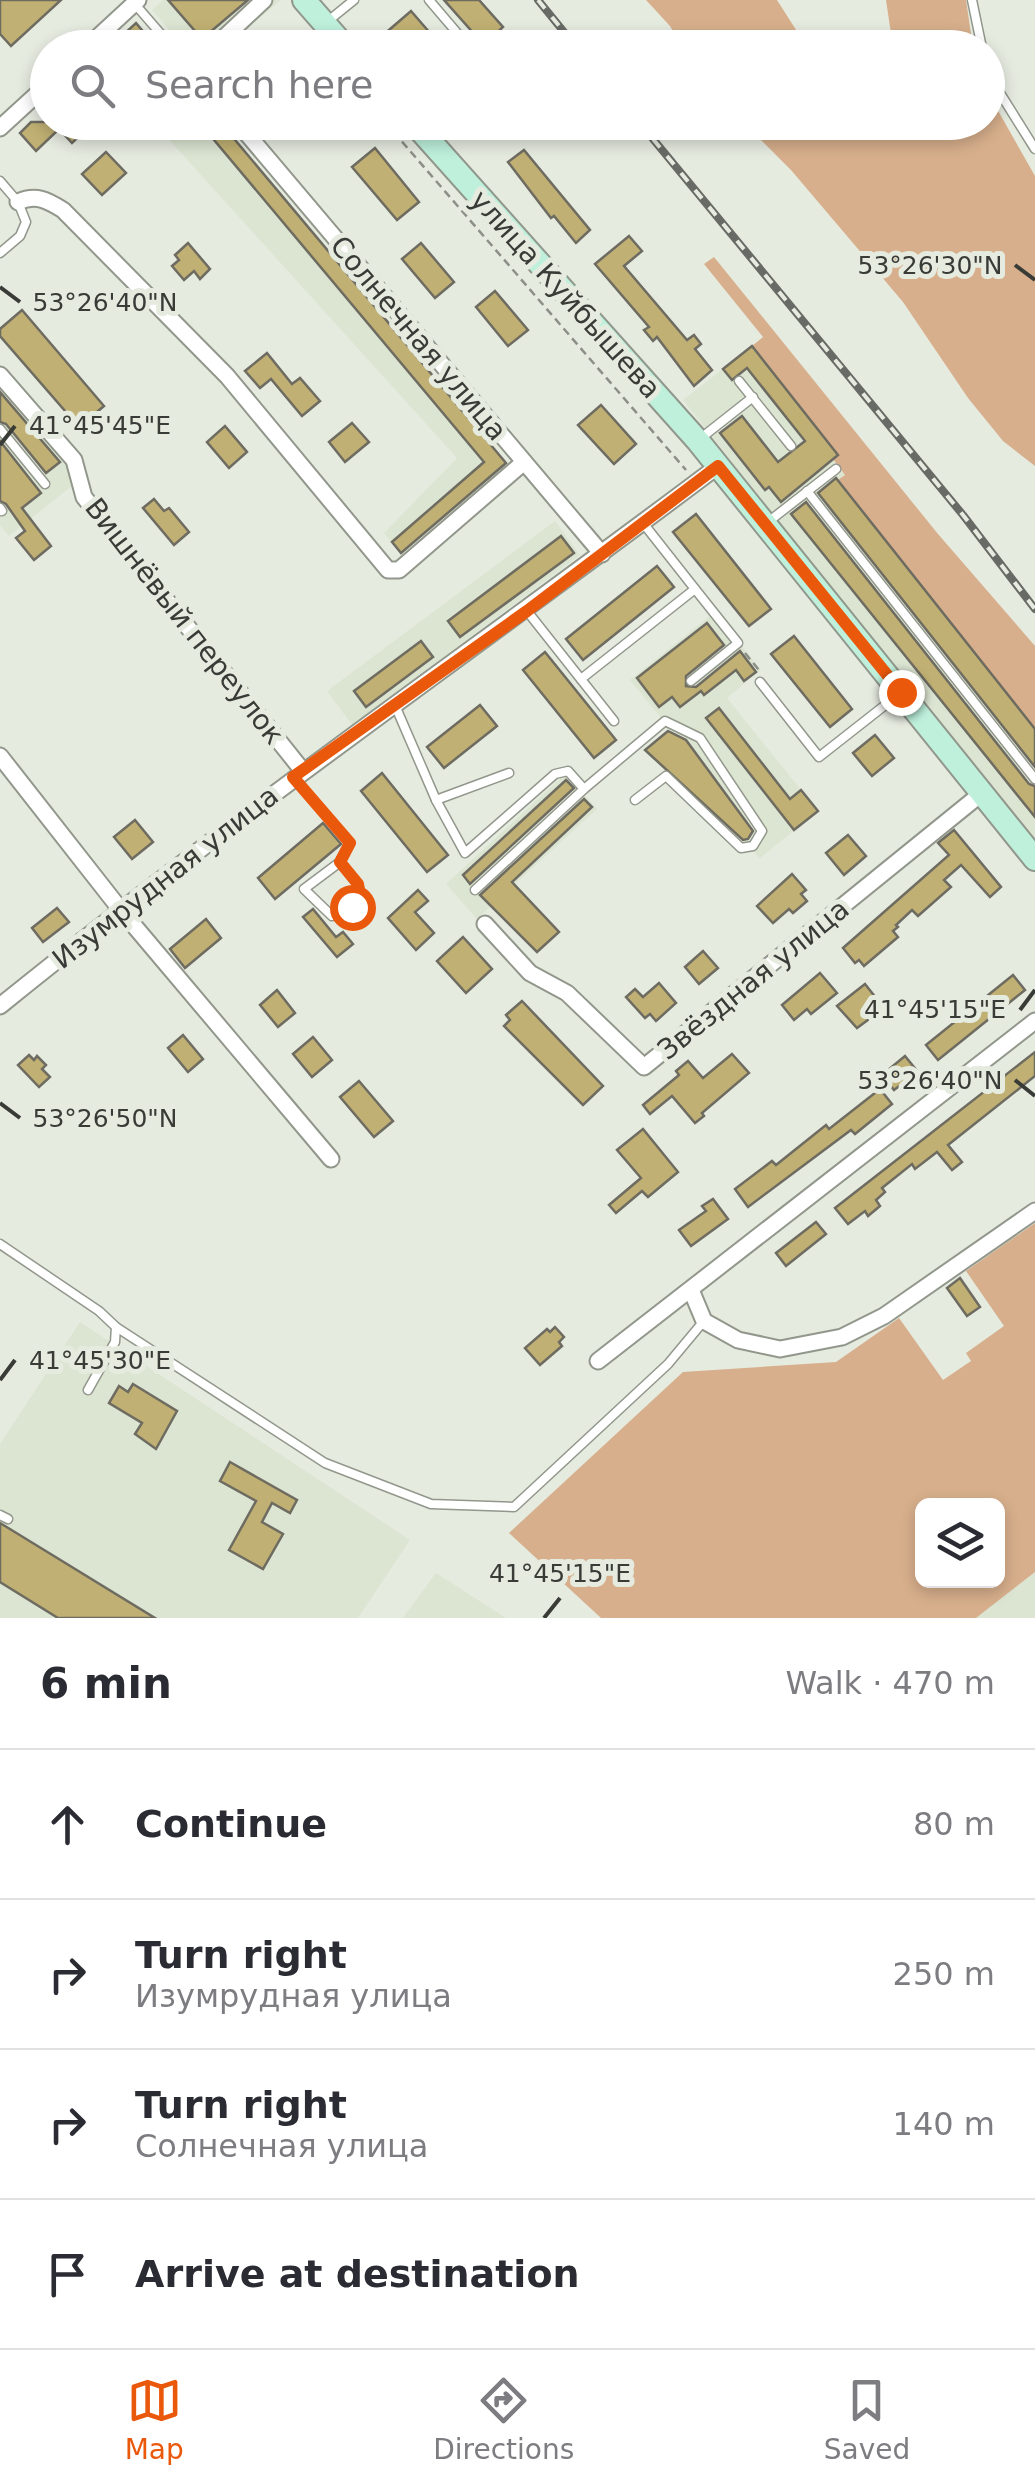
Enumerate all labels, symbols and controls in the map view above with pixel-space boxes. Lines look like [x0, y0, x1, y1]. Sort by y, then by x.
search box [30, 30, 1005, 140]
icon: search [65, 58, 120, 113]
text: Search here [145, 63, 373, 107]
street label: улица Куйбышева [464, 184, 668, 405]
street label: Солнечная улица [323, 229, 514, 447]
text: 53°26'30"N [857, 251, 1003, 280]
text: 53°26'40"N [32, 288, 178, 317]
text: 41°45'45"E [29, 411, 171, 440]
street label: Вишнёвый переулок [78, 492, 291, 751]
route end [879, 670, 925, 716]
street label: Изумрудная улица [46, 779, 285, 976]
route start [330, 885, 376, 931]
street label: Звёздная улица [651, 892, 855, 1066]
text: 41°45'15"E [864, 995, 1006, 1024]
text: 53°26'40"N [857, 1066, 1003, 1095]
text: 53°26'50"N [32, 1104, 178, 1133]
text: 41°45'30"E [29, 1346, 171, 1375]
map controls [915, 1498, 1005, 1588]
button: layers [915, 1498, 1005, 1588]
text: 41°45'15"E [489, 1559, 631, 1588]
text: 6 min [40, 1659, 172, 1708]
text: Walk · 470 m [785, 1664, 995, 1702]
icon: ahead [40, 1797, 95, 1852]
text: Continue [135, 1802, 327, 1846]
text: 80 m [913, 1805, 995, 1843]
text: Turn right [135, 1933, 347, 1977]
icon: right [40, 1947, 95, 2002]
text: 250 m [893, 1955, 995, 1993]
text: Изумрудная улица [135, 1977, 452, 2015]
text: Turn right [135, 2083, 347, 2127]
icon: right [40, 2097, 95, 2152]
text: 140 m [893, 2105, 995, 2143]
text: Солнечная улица [135, 2127, 428, 2165]
icon: arrive [40, 2247, 95, 2302]
text: Arrive at destination [135, 2252, 580, 2296]
tab: Map [125, 2373, 184, 2466]
tab: Directions [433, 2373, 574, 2466]
tab: Saved [824, 2373, 910, 2466]

